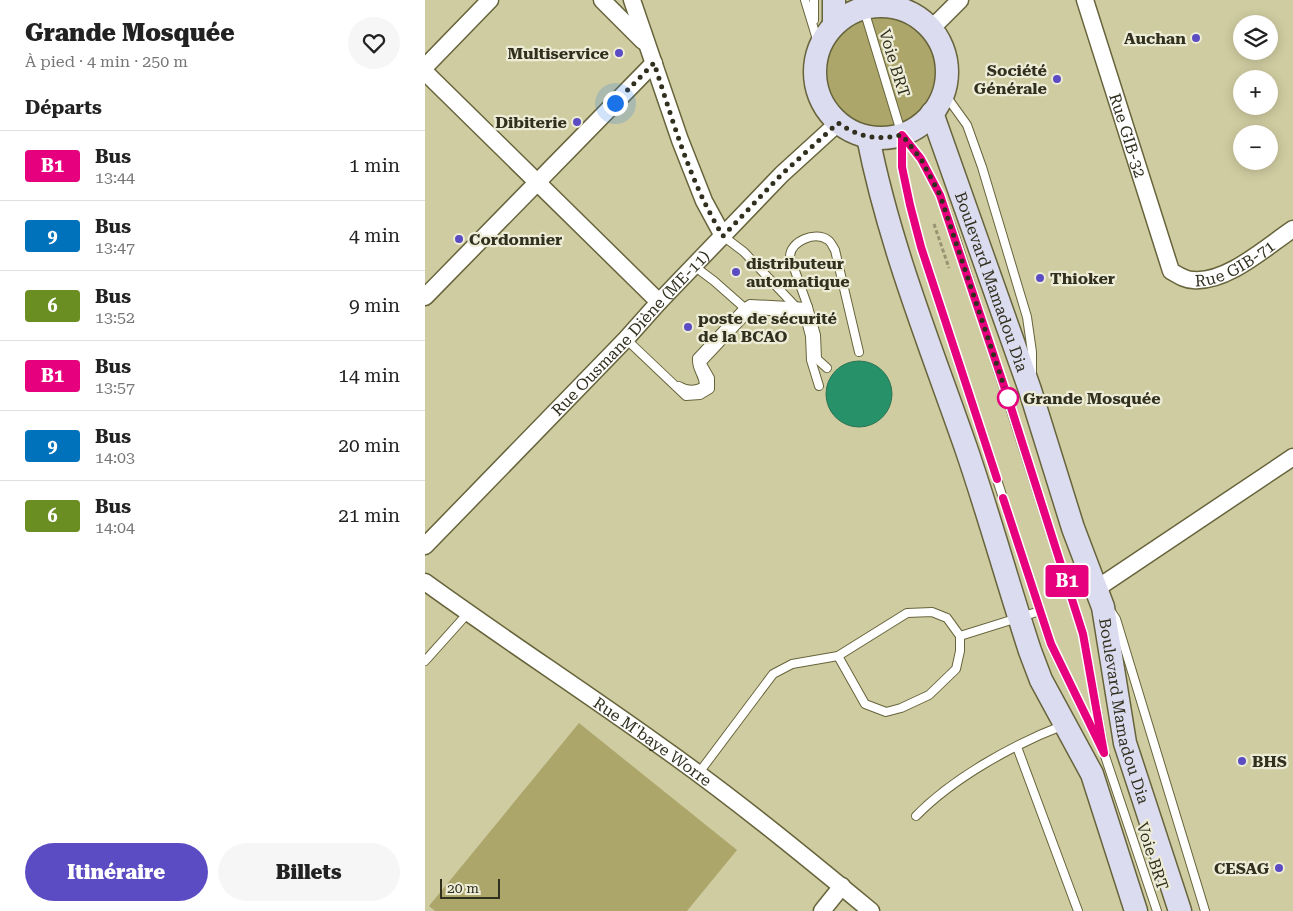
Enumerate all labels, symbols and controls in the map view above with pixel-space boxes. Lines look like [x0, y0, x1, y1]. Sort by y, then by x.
map controls [1233, 15, 1278, 170]
button: layers [1233, 15, 1278, 60]
button: heart [348, 17, 400, 69]
text: Grande Mosquée [25, 19, 235, 47]
street label: Voie BRT [875, 27, 914, 100]
place label: Auchan [1124, 29, 1186, 48]
marker: Auchan [1190, 32, 1202, 44]
place label: Multiservice [508, 44, 609, 63]
marker: Multiservice [613, 47, 625, 59]
text: À pied · 4 min · 250 m [25, 52, 188, 71]
place label: Société Générale [974, 61, 1047, 98]
button: + [1233, 70, 1278, 115]
marker: Société Générale [1051, 73, 1063, 85]
your location [603, 91, 628, 116]
street label: Rue GIB-32 [1105, 91, 1150, 180]
text: Départs [25, 96, 102, 119]
place label: Dibiterie [495, 113, 567, 132]
marker: Dibiterie [571, 116, 583, 128]
button: − [1233, 125, 1278, 170]
text: Bus [95, 145, 131, 168]
text: 1 min [349, 154, 400, 177]
text: B1 [41, 155, 64, 176]
text: 13:44 [95, 168, 135, 187]
street label: Boulevard Mamadou Dia [951, 189, 1032, 375]
text: Bus [95, 215, 131, 238]
text: 4 min [349, 224, 400, 247]
text: 9 [47, 225, 58, 246]
place label: Cordonnier [469, 230, 562, 249]
marker: Cordonnier [453, 233, 465, 245]
street label: Rue GIB-71 [1194, 236, 1279, 290]
text: 13:47 [95, 238, 135, 257]
street label: Rue Ousmane Diène (ME-11) [548, 247, 714, 420]
place label: distributeur automatique [746, 254, 850, 291]
marker: distributeur automatique [730, 266, 742, 278]
place label: Thioker [1050, 269, 1115, 288]
marker: Thioker [1034, 272, 1046, 284]
text: Bus [95, 285, 131, 308]
text: 9 min [349, 294, 400, 317]
text: 6 [47, 295, 58, 316]
text: 13:52 [95, 308, 135, 327]
place label: poste de sécurité de la BCAO [698, 309, 837, 346]
marker: poste de sécurité de la BCAO [682, 321, 694, 333]
text: Bus [95, 355, 131, 378]
text: 14 min [338, 364, 400, 387]
text: B1 [41, 365, 64, 386]
text: 13:57 [95, 378, 135, 397]
marker: Grande Mosquée [997, 387, 1019, 409]
place label: Grande Mosquée [1023, 389, 1161, 408]
text: Bus [95, 425, 131, 448]
text: 20 min [338, 434, 400, 457]
text: 9 [47, 435, 58, 456]
text: 14:03 [95, 448, 135, 467]
text: Bus [95, 495, 131, 518]
text: 21 min [338, 504, 400, 527]
text: 6 [47, 505, 58, 526]
text: 14:04 [95, 518, 135, 537]
line badge: B1 [1045, 565, 1089, 597]
text: B1 [1055, 570, 1079, 591]
street label: Boulevard Mamadou Dia [1095, 617, 1153, 807]
street label: Rue M'baye Worre [590, 693, 716, 790]
place label: BHS [1252, 752, 1287, 771]
marker: BHS [1236, 755, 1248, 767]
street label: Voie BRT [1133, 820, 1173, 893]
button: Itinéraire [25, 843, 208, 901]
button: Billets [218, 843, 400, 901]
place label: CESAG [1214, 859, 1270, 878]
marker: CESAG [1273, 862, 1285, 874]
scale bar [440, 876, 500, 899]
text: 20 m [447, 880, 479, 896]

